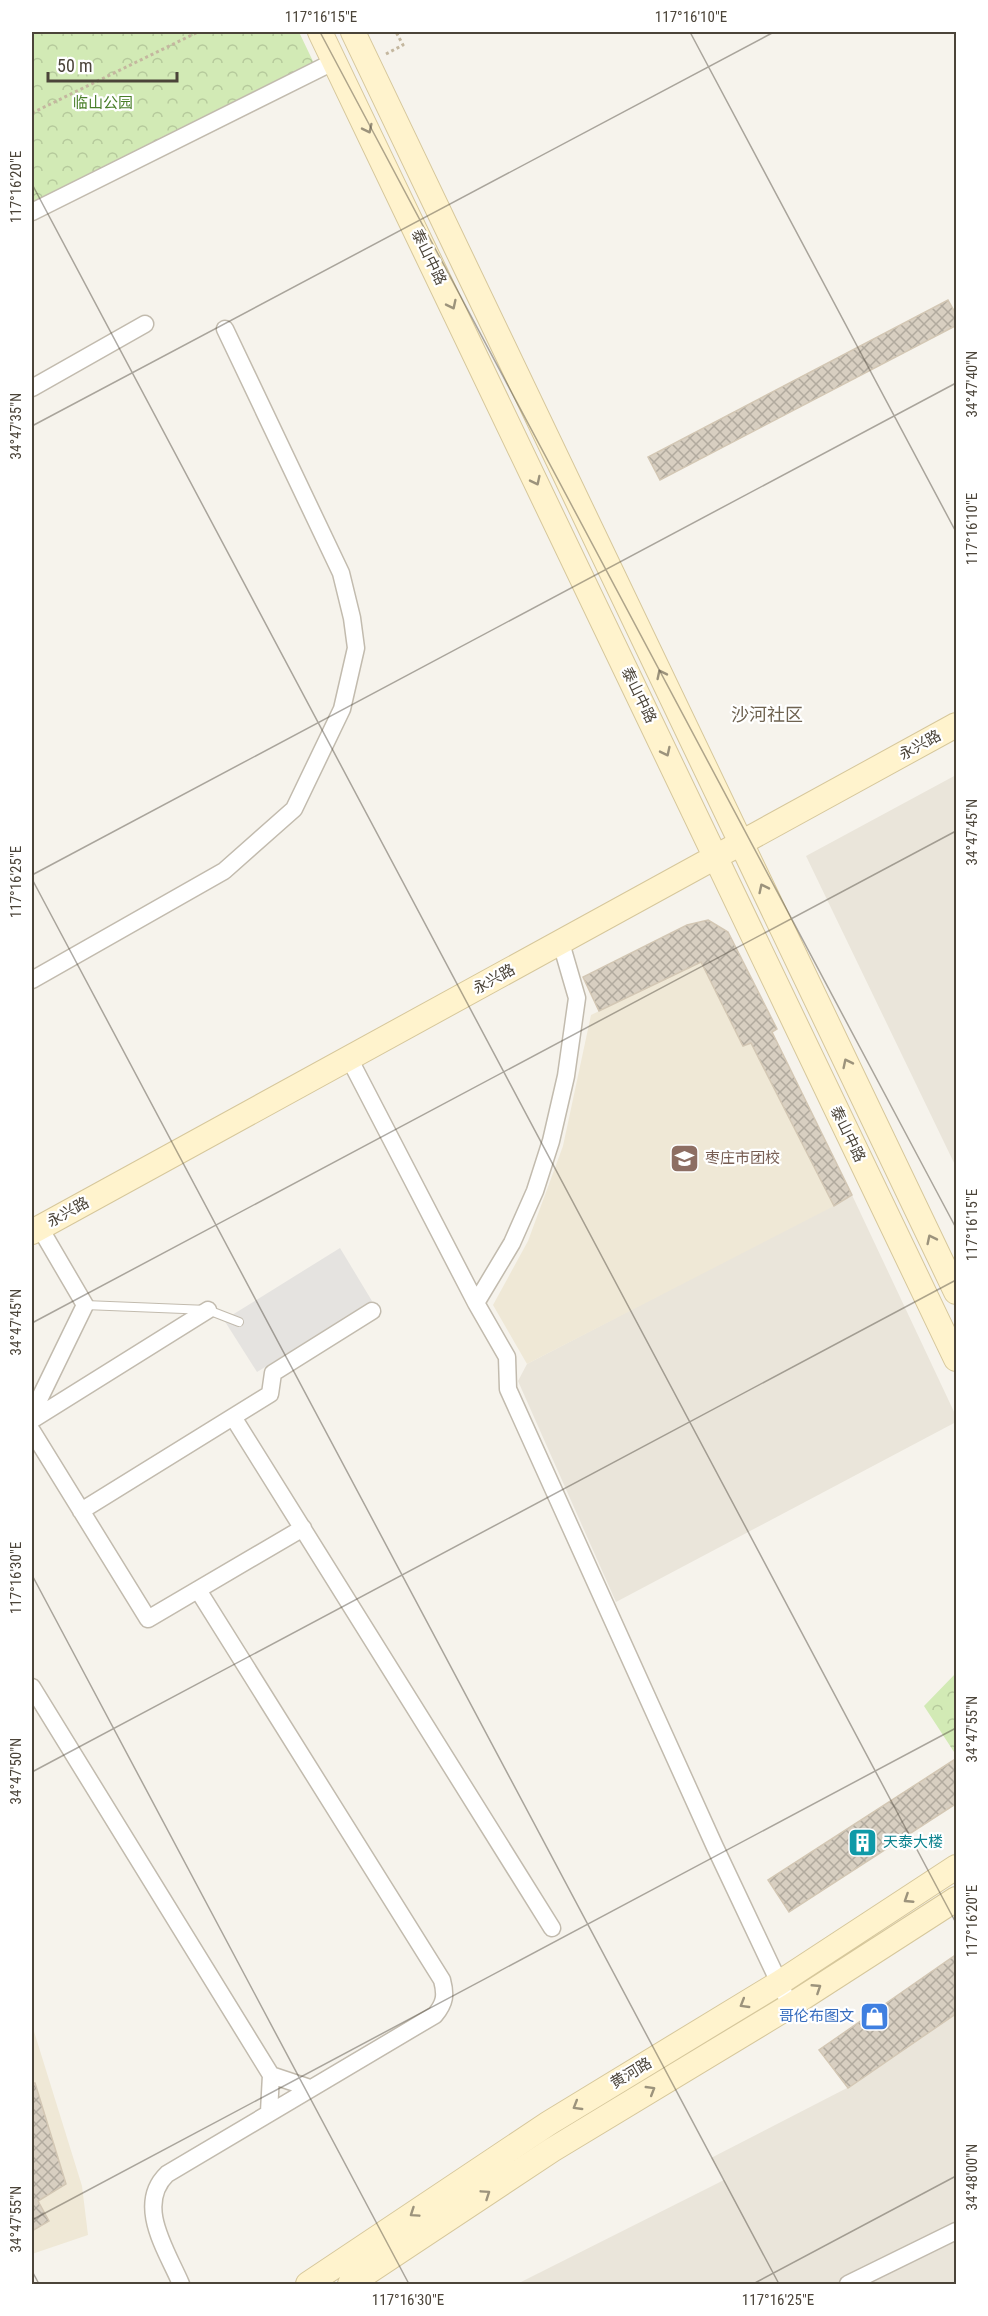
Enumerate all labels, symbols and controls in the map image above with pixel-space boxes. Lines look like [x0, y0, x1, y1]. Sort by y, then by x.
text: 117°16'15"E [285, 8, 357, 26]
text: 117°16'10"E [655, 8, 727, 26]
scale bar [48, 45, 177, 83]
text: 50 m [57, 55, 92, 76]
park label: 临山公园 [73, 94, 133, 112]
one-way arrow [360, 123, 372, 134]
text: 117°16'20"E [7, 151, 25, 223]
street label: 泰山中路 [408, 226, 450, 288]
one-way arrow [444, 299, 456, 310]
text: 34°47'40"N [963, 351, 981, 417]
text: 34°47'35"N [7, 393, 25, 459]
one-way arrow [529, 474, 540, 485]
text: 117°16'10"E [963, 493, 981, 565]
street label: 泰山中路 [618, 664, 660, 726]
one-way arrow [656, 669, 668, 680]
district label: 沙河社区 [731, 704, 803, 725]
street label: 永兴路 [896, 726, 944, 764]
one-way arrow [658, 745, 670, 756]
text: 34°47'45"N [963, 799, 981, 865]
text: 117°16'25"E [7, 846, 25, 918]
one-way arrow [758, 883, 770, 894]
street label: 永兴路 [470, 960, 518, 998]
one-way arrow [843, 1059, 855, 1070]
street label: 泰山中路 [827, 1103, 869, 1165]
school or university icon: 枣庄市团校 [668, 1142, 700, 1174]
place label: 枣庄市团校 [705, 1149, 780, 1167]
text: 117°16'15"E [963, 1189, 981, 1261]
street label: 永兴路 [44, 1193, 92, 1231]
one-way arrow [927, 1235, 939, 1246]
text: 34°47'45"N [7, 1289, 25, 1355]
text: 117°16'30"E [7, 1542, 25, 1614]
text: 34°47'55"N [963, 1696, 981, 1762]
text: 34°47'50"N [7, 1738, 25, 1804]
building icon: 天泰大楼 [846, 1826, 878, 1858]
place label: 天泰大楼 [883, 1833, 943, 1851]
text: 117°16'20"E [963, 1885, 981, 1957]
one-way arrow [903, 1892, 914, 1903]
one-way arrow [811, 1985, 822, 1996]
one-way arrow [740, 1997, 750, 2009]
shop icon: 哥伦布图文 [859, 2000, 891, 2032]
place label: 哥伦布图文 [779, 2007, 854, 2025]
street label: 黄河路 [607, 2054, 655, 2092]
one-way arrow [645, 2086, 655, 2098]
one-way arrow [573, 2098, 583, 2110]
text: 34°48'00"N [963, 2144, 981, 2210]
text: 34°47'55"N [7, 2186, 25, 2252]
one-way arrow [479, 2190, 490, 2201]
one-way arrow [410, 2206, 421, 2217]
text: 117°16'30"E [372, 2291, 444, 2309]
text: 117°16'25"E [742, 2291, 814, 2309]

